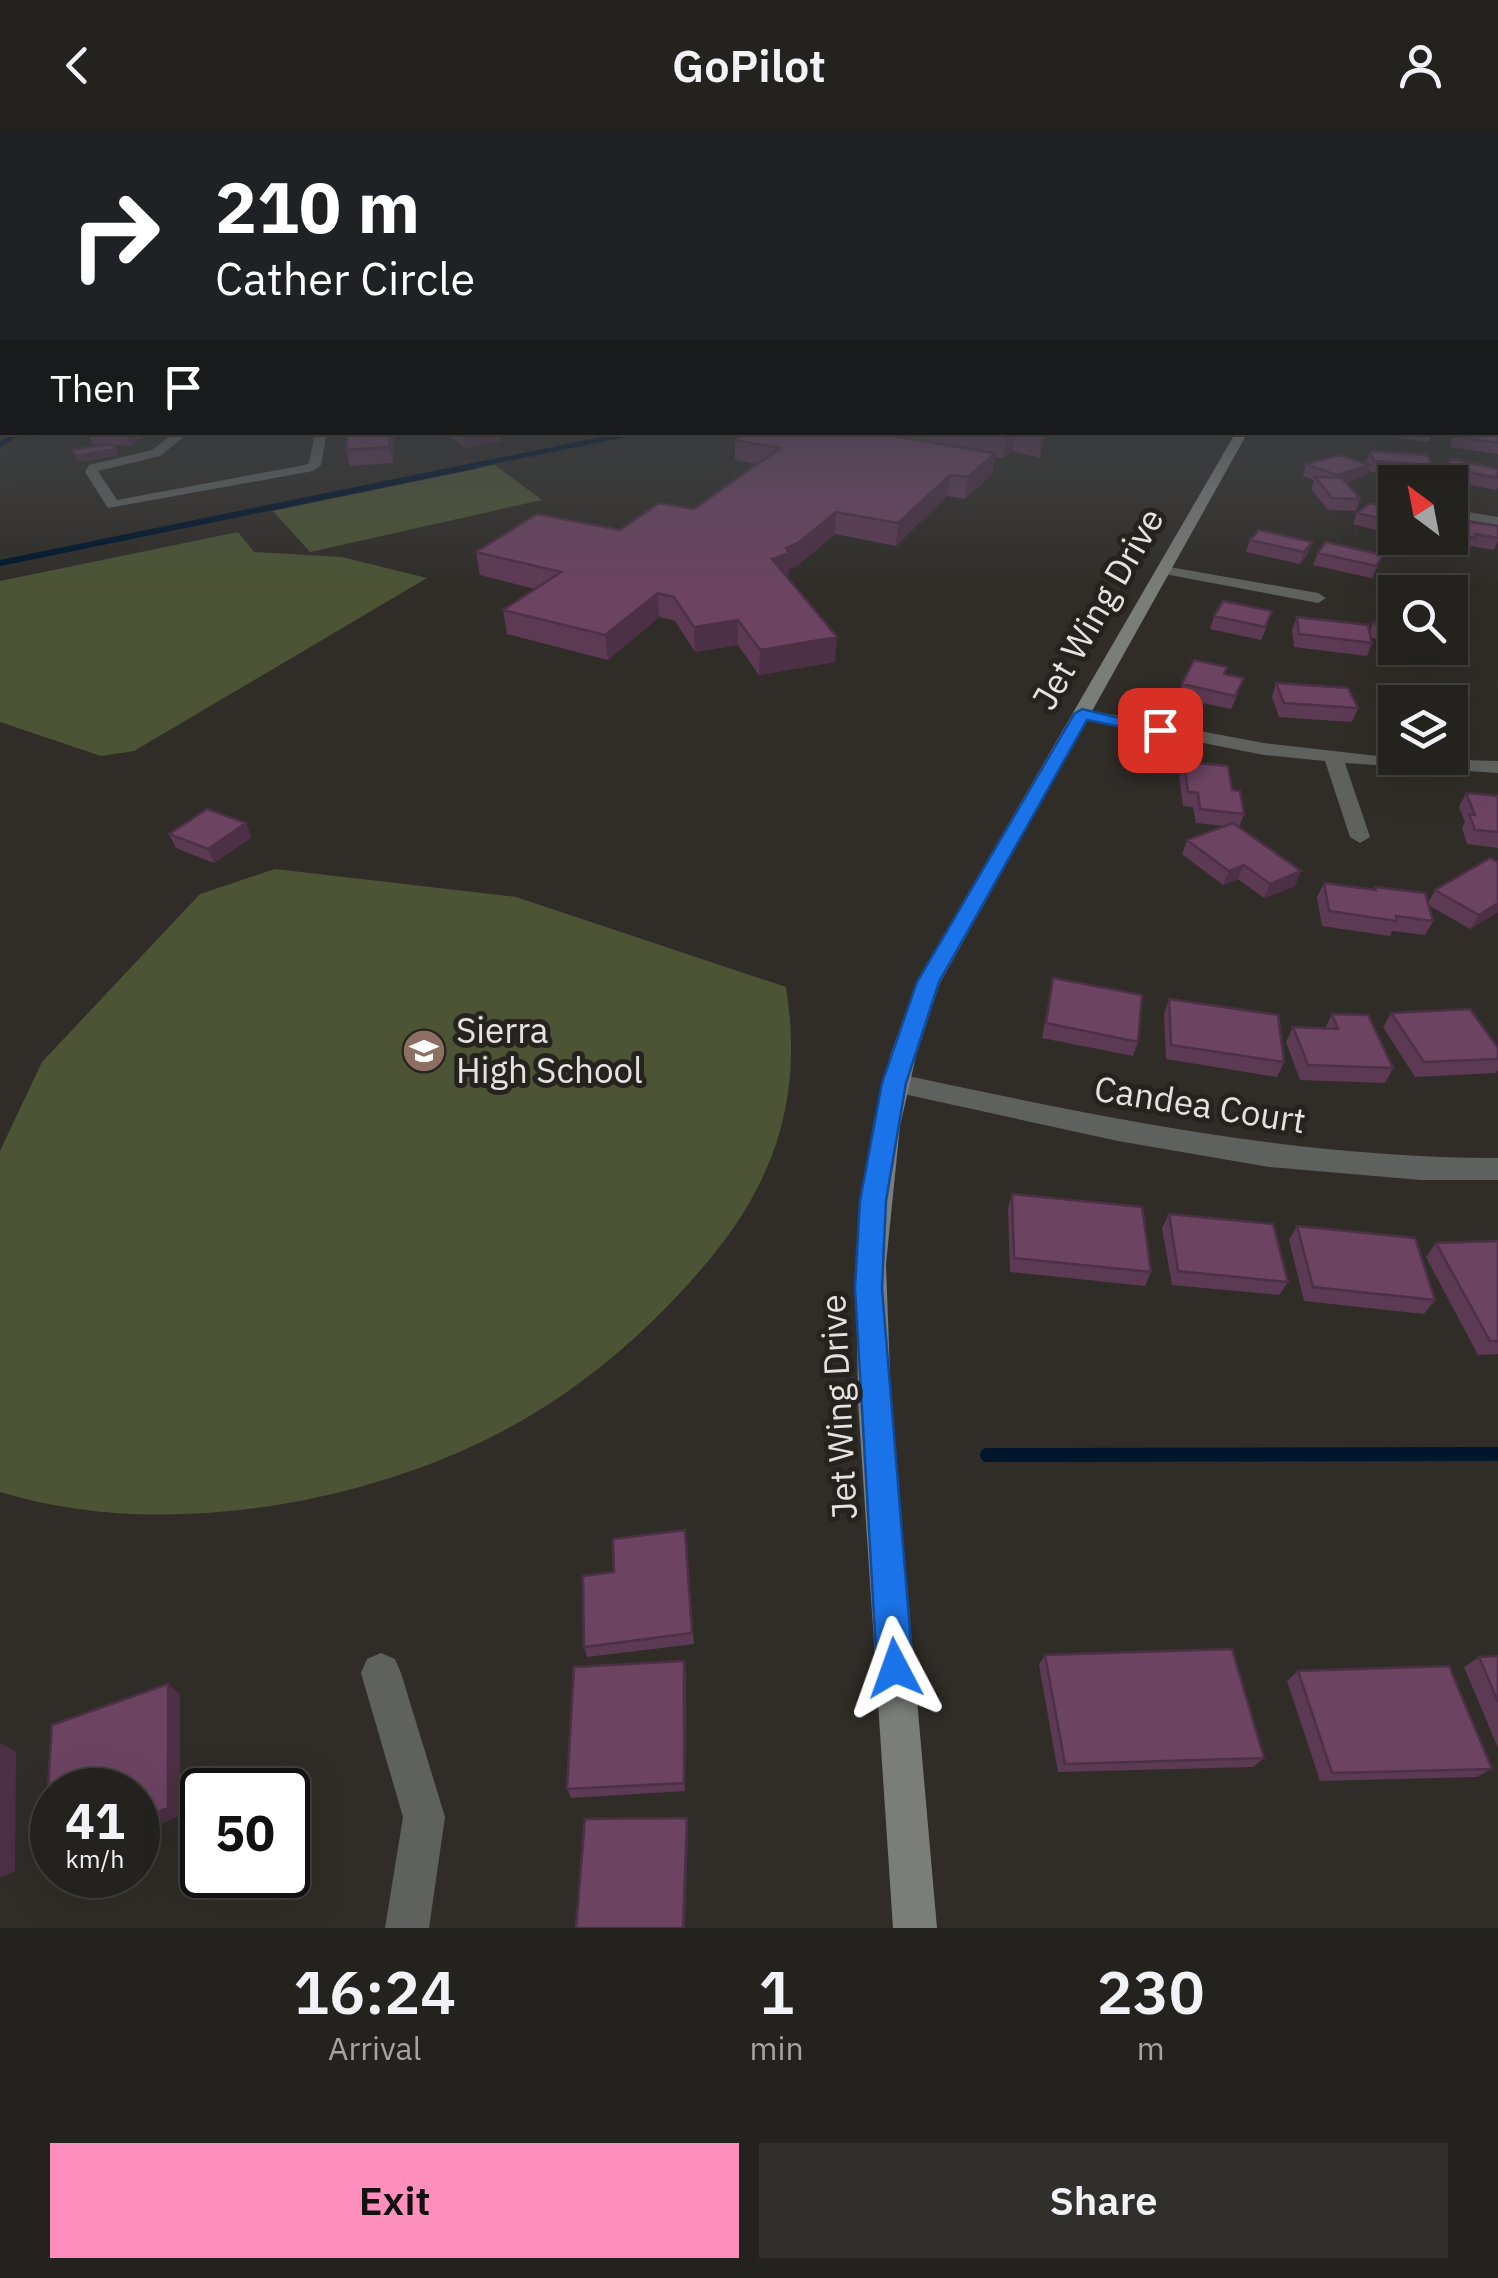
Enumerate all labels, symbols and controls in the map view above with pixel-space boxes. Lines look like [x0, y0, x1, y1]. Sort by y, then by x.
text: GoPilot [672, 36, 826, 94]
icon: back [50, 38, 105, 93]
icon: person [1393, 38, 1448, 93]
text: 210 m [215, 161, 420, 252]
icon: right [50, 170, 180, 300]
text: Cather Circle [215, 249, 475, 307]
icon: arrive [156, 360, 211, 415]
text: Then [50, 363, 136, 412]
north arrow [1378, 465, 1468, 555]
map controls [1378, 465, 1468, 775]
street label: Jet Wing Drive [1021, 499, 1173, 718]
button: search [1378, 575, 1468, 665]
button: layers [1378, 685, 1468, 775]
pin [1118, 688, 1203, 773]
icon: arrive [1133, 703, 1188, 758]
place label: Sierra High School [456, 1007, 643, 1093]
school or university icon: Sierra High School [401, 1028, 447, 1074]
street label: Candea Court [1091, 1065, 1309, 1143]
street label: Jet Wing Drive [809, 1293, 867, 1521]
position arrow [843, 1616, 947, 1720]
speed limit sign: 50 [180, 1768, 310, 1898]
text: 41 [65, 1788, 125, 1853]
text: km/h [66, 1842, 124, 1875]
text: 16:24 [293, 1952, 456, 2031]
text: 1 [759, 1952, 795, 2031]
text: 230 [1097, 1952, 1205, 2031]
text: Arrival [328, 2027, 421, 2069]
text: min [749, 2027, 804, 2069]
text: m [1137, 2027, 1165, 2069]
button: Exit [50, 2143, 739, 2258]
button: Share [759, 2143, 1448, 2258]

